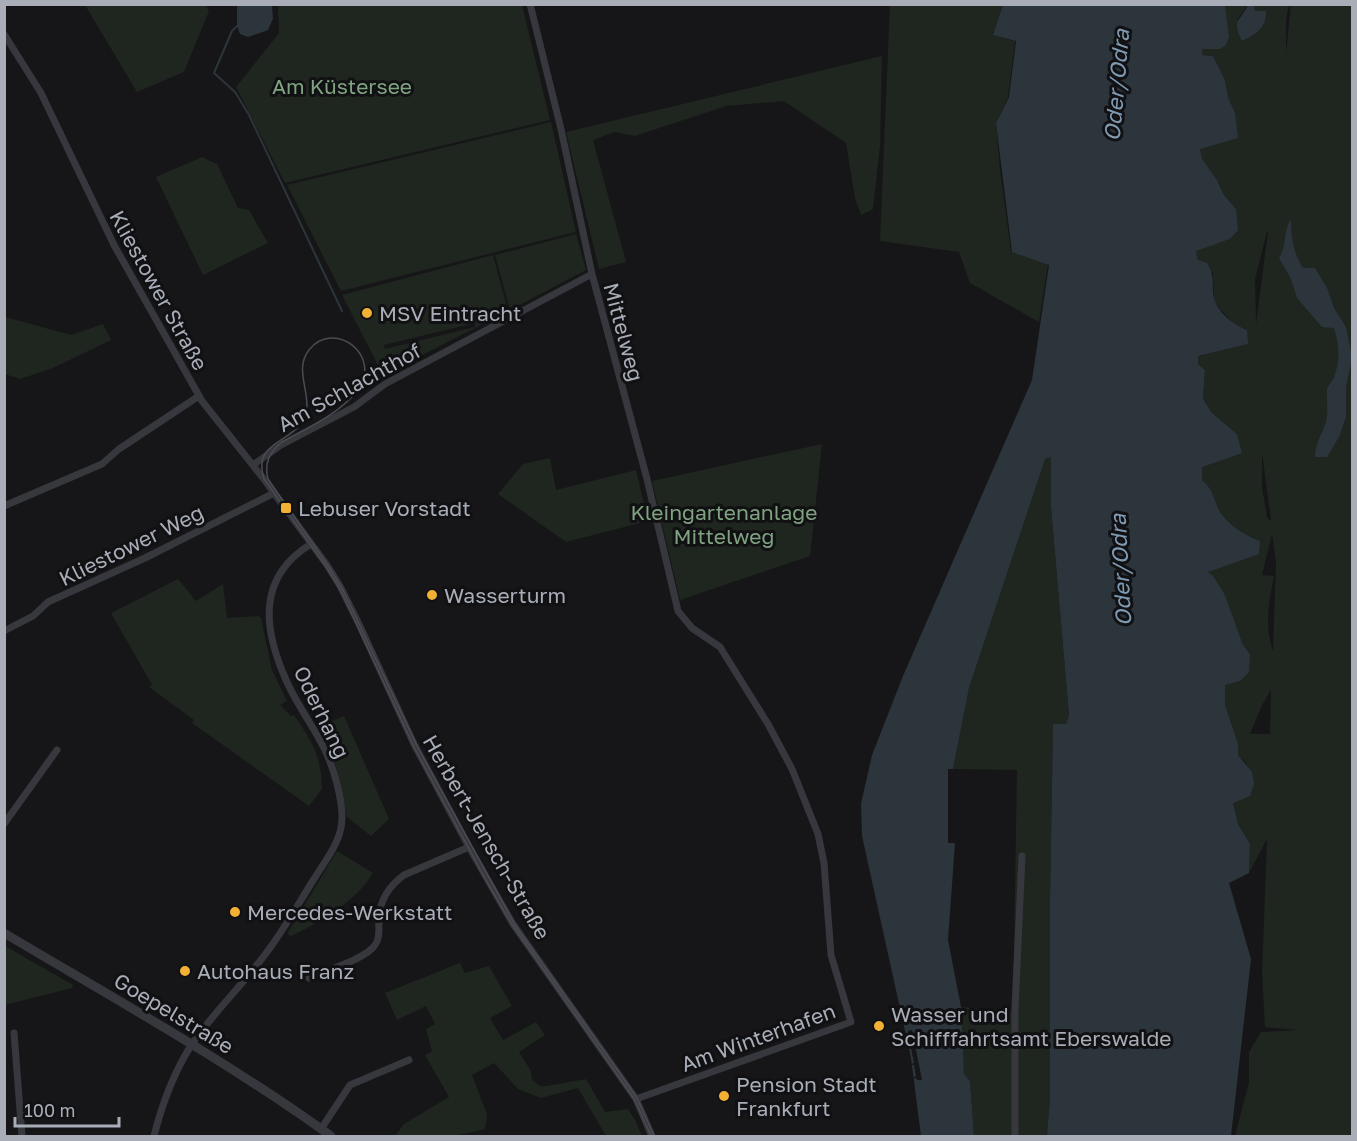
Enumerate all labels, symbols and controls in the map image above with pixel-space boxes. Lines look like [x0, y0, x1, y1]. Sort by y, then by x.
water label: Oder/Odra [1098, 26, 1134, 142]
park label: Am Küstersee [272, 73, 412, 99]
street label: Kliestower Straße [104, 206, 214, 374]
street label: Mittelweg [598, 280, 650, 384]
place label: MSV Eintracht [379, 300, 521, 326]
marker: MSV Eintracht [360, 306, 374, 320]
street label: Am Schlachthof [273, 337, 425, 437]
place label: Lebuser Vorstadt [298, 495, 471, 521]
street label: Kliestower Weg [54, 499, 208, 591]
park label: Kleingartenanlage Mittelweg [631, 499, 817, 549]
marker: Lebuser Vorstadt [279, 501, 293, 515]
water label: Oder/Odra [1103, 512, 1136, 627]
place label: Wasserturm [444, 582, 566, 608]
marker: Wasserturm [425, 588, 439, 602]
street label: Oderhang [289, 662, 355, 762]
street label: Herbert-Jensch-Straße [418, 730, 556, 944]
place label: Mercedes-Werkstatt [247, 899, 452, 925]
marker: Mercedes-Werkstatt [228, 905, 242, 919]
place label: Autohaus Franz [197, 958, 354, 984]
marker: Autohaus Franz [178, 964, 192, 978]
street label: Goepelstraße [109, 967, 239, 1059]
street label: Am Winterhafen [677, 997, 839, 1077]
place label: Wasser und Schifffahrtsamt Eberswalde [891, 1001, 1172, 1051]
marker: Wasser und Schifffahrtsamt Eberswalde [872, 1019, 886, 1033]
place label: Pension Stadt Frankfurt [736, 1071, 877, 1121]
marker: Pension Stadt Frankfurt [717, 1089, 731, 1103]
scale bar [15, 1090, 118, 1128]
text: 100 m [24, 1099, 75, 1121]

